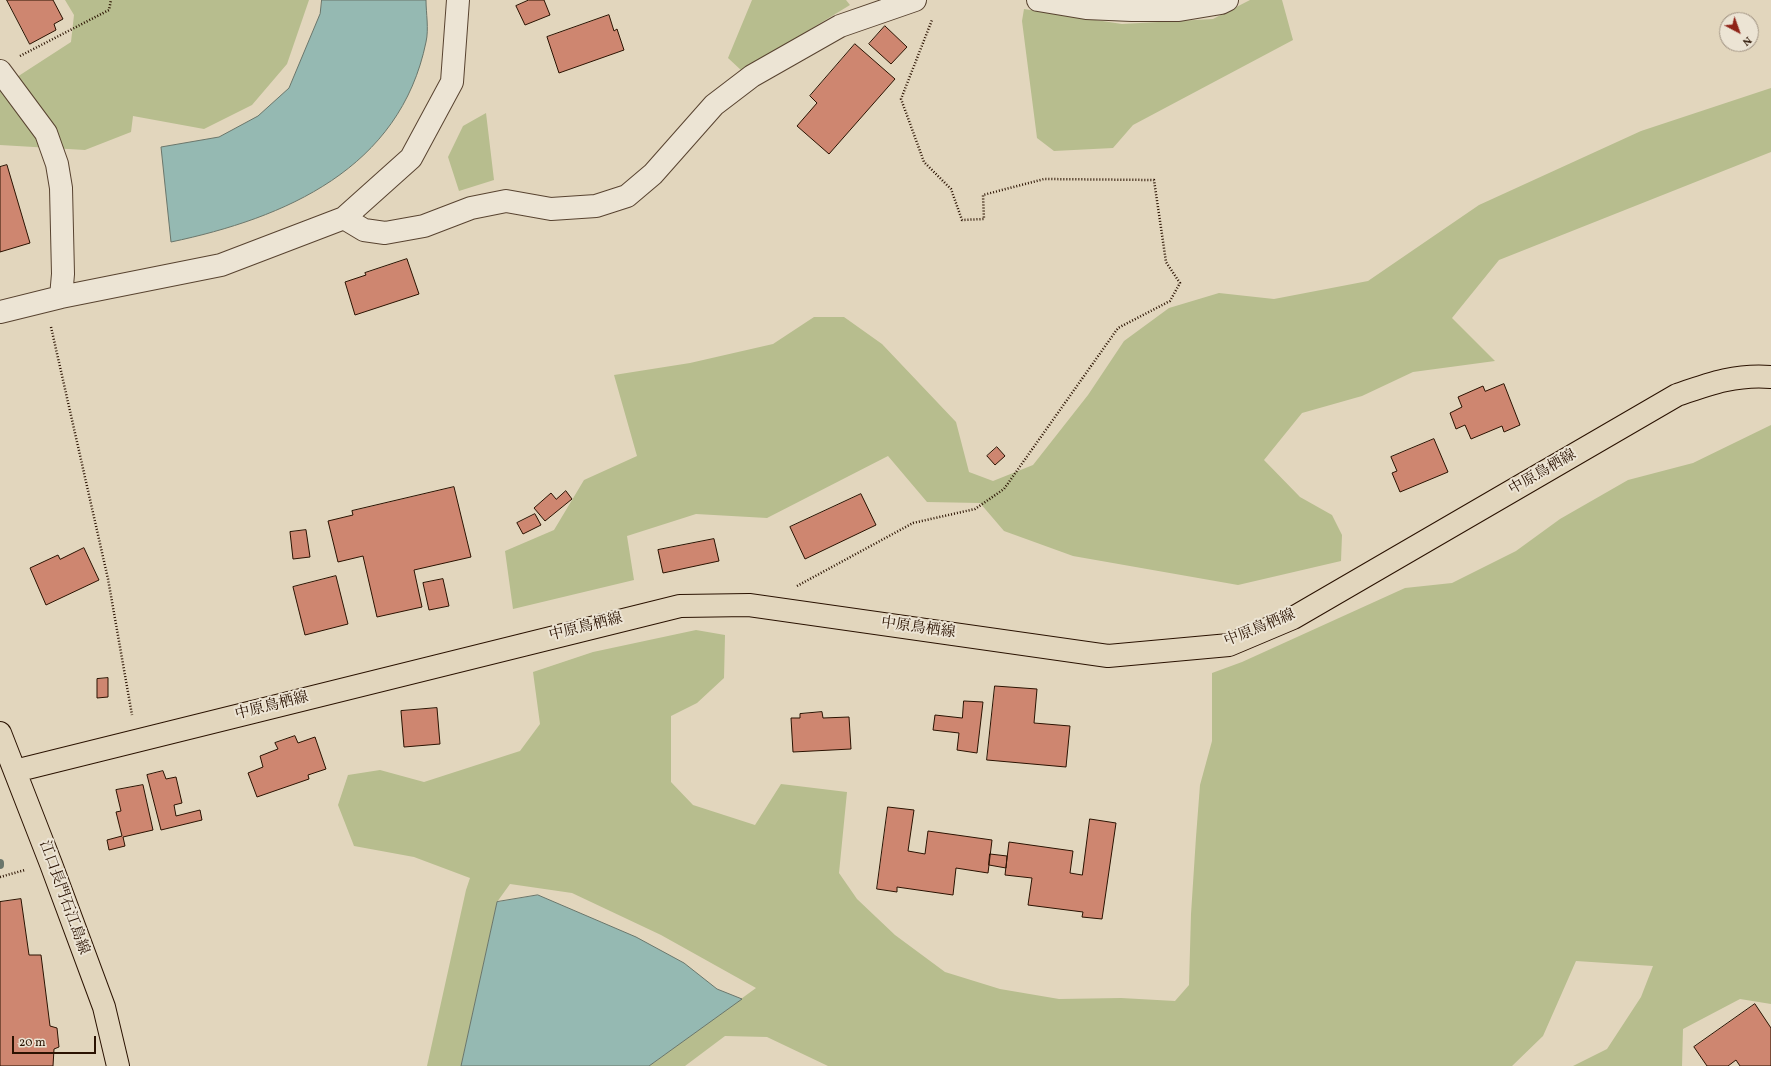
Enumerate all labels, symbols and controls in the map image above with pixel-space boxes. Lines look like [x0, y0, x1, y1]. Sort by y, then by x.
north arrow [1719, 12, 1759, 52]
text: N [1739, 32, 1754, 49]
street label: 中原鳥栖線 [1506, 446, 1580, 500]
street label: 中原鳥栖線 [1222, 607, 1298, 651]
street label: 中原鳥栖線 [547, 610, 625, 646]
street label: 中原鳥栖線 [880, 615, 956, 643]
street label: 中原鳥栖線 [233, 689, 311, 725]
street label: 江口長門石江島線 [34, 839, 92, 957]
scale bar [14, 1028, 98, 1054]
text: 20 m [19, 1035, 46, 1051]

